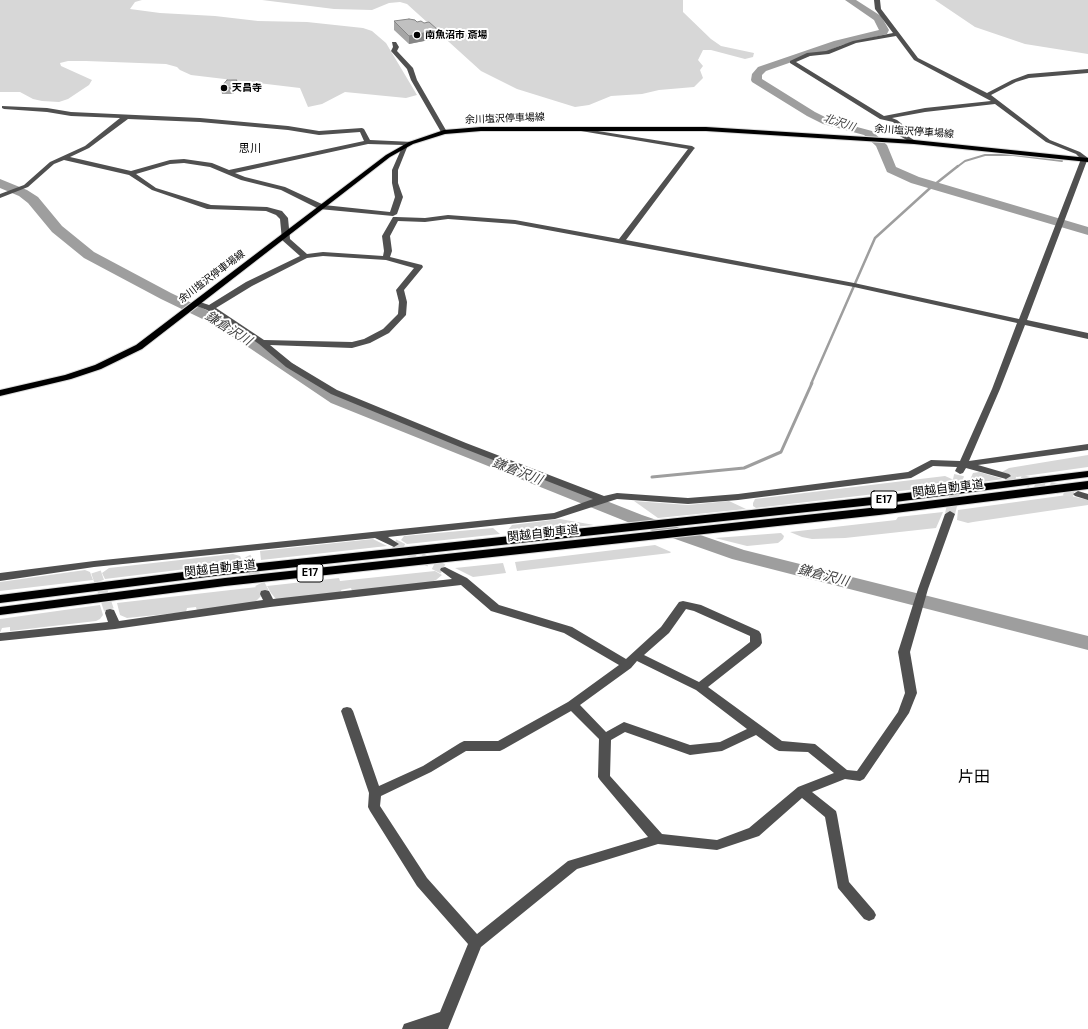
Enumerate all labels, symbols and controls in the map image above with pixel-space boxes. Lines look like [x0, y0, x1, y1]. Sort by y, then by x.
place label: 南魚沼市 斎場 [425, 29, 487, 41]
marker: 南魚沼市 斎場 [412, 30, 422, 40]
place label: 天昌寺 [232, 82, 262, 94]
marker: 天昌寺 [219, 83, 229, 93]
street label: 余川塩沢停車場線 [465, 112, 545, 126]
water label: 北沢川 [821, 112, 857, 134]
street label: 余川塩沢停車場線 [874, 123, 954, 141]
district label: 思川 [239, 142, 261, 156]
street label: 余川塩沢停車場線 [176, 248, 248, 306]
water label: 鎌倉沢川 [202, 309, 254, 349]
water label: 鎌倉沢川 [490, 455, 544, 489]
street label: 関越自動車道 [911, 477, 985, 501]
road number: E17 [871, 491, 897, 509]
street label: 関越自動車道 [506, 523, 580, 545]
street label: 関越自動車道 [183, 558, 257, 580]
water label: 鎌倉沢川 [796, 562, 850, 590]
road number: E17 [297, 564, 323, 582]
district label: 片田 [958, 768, 990, 788]

